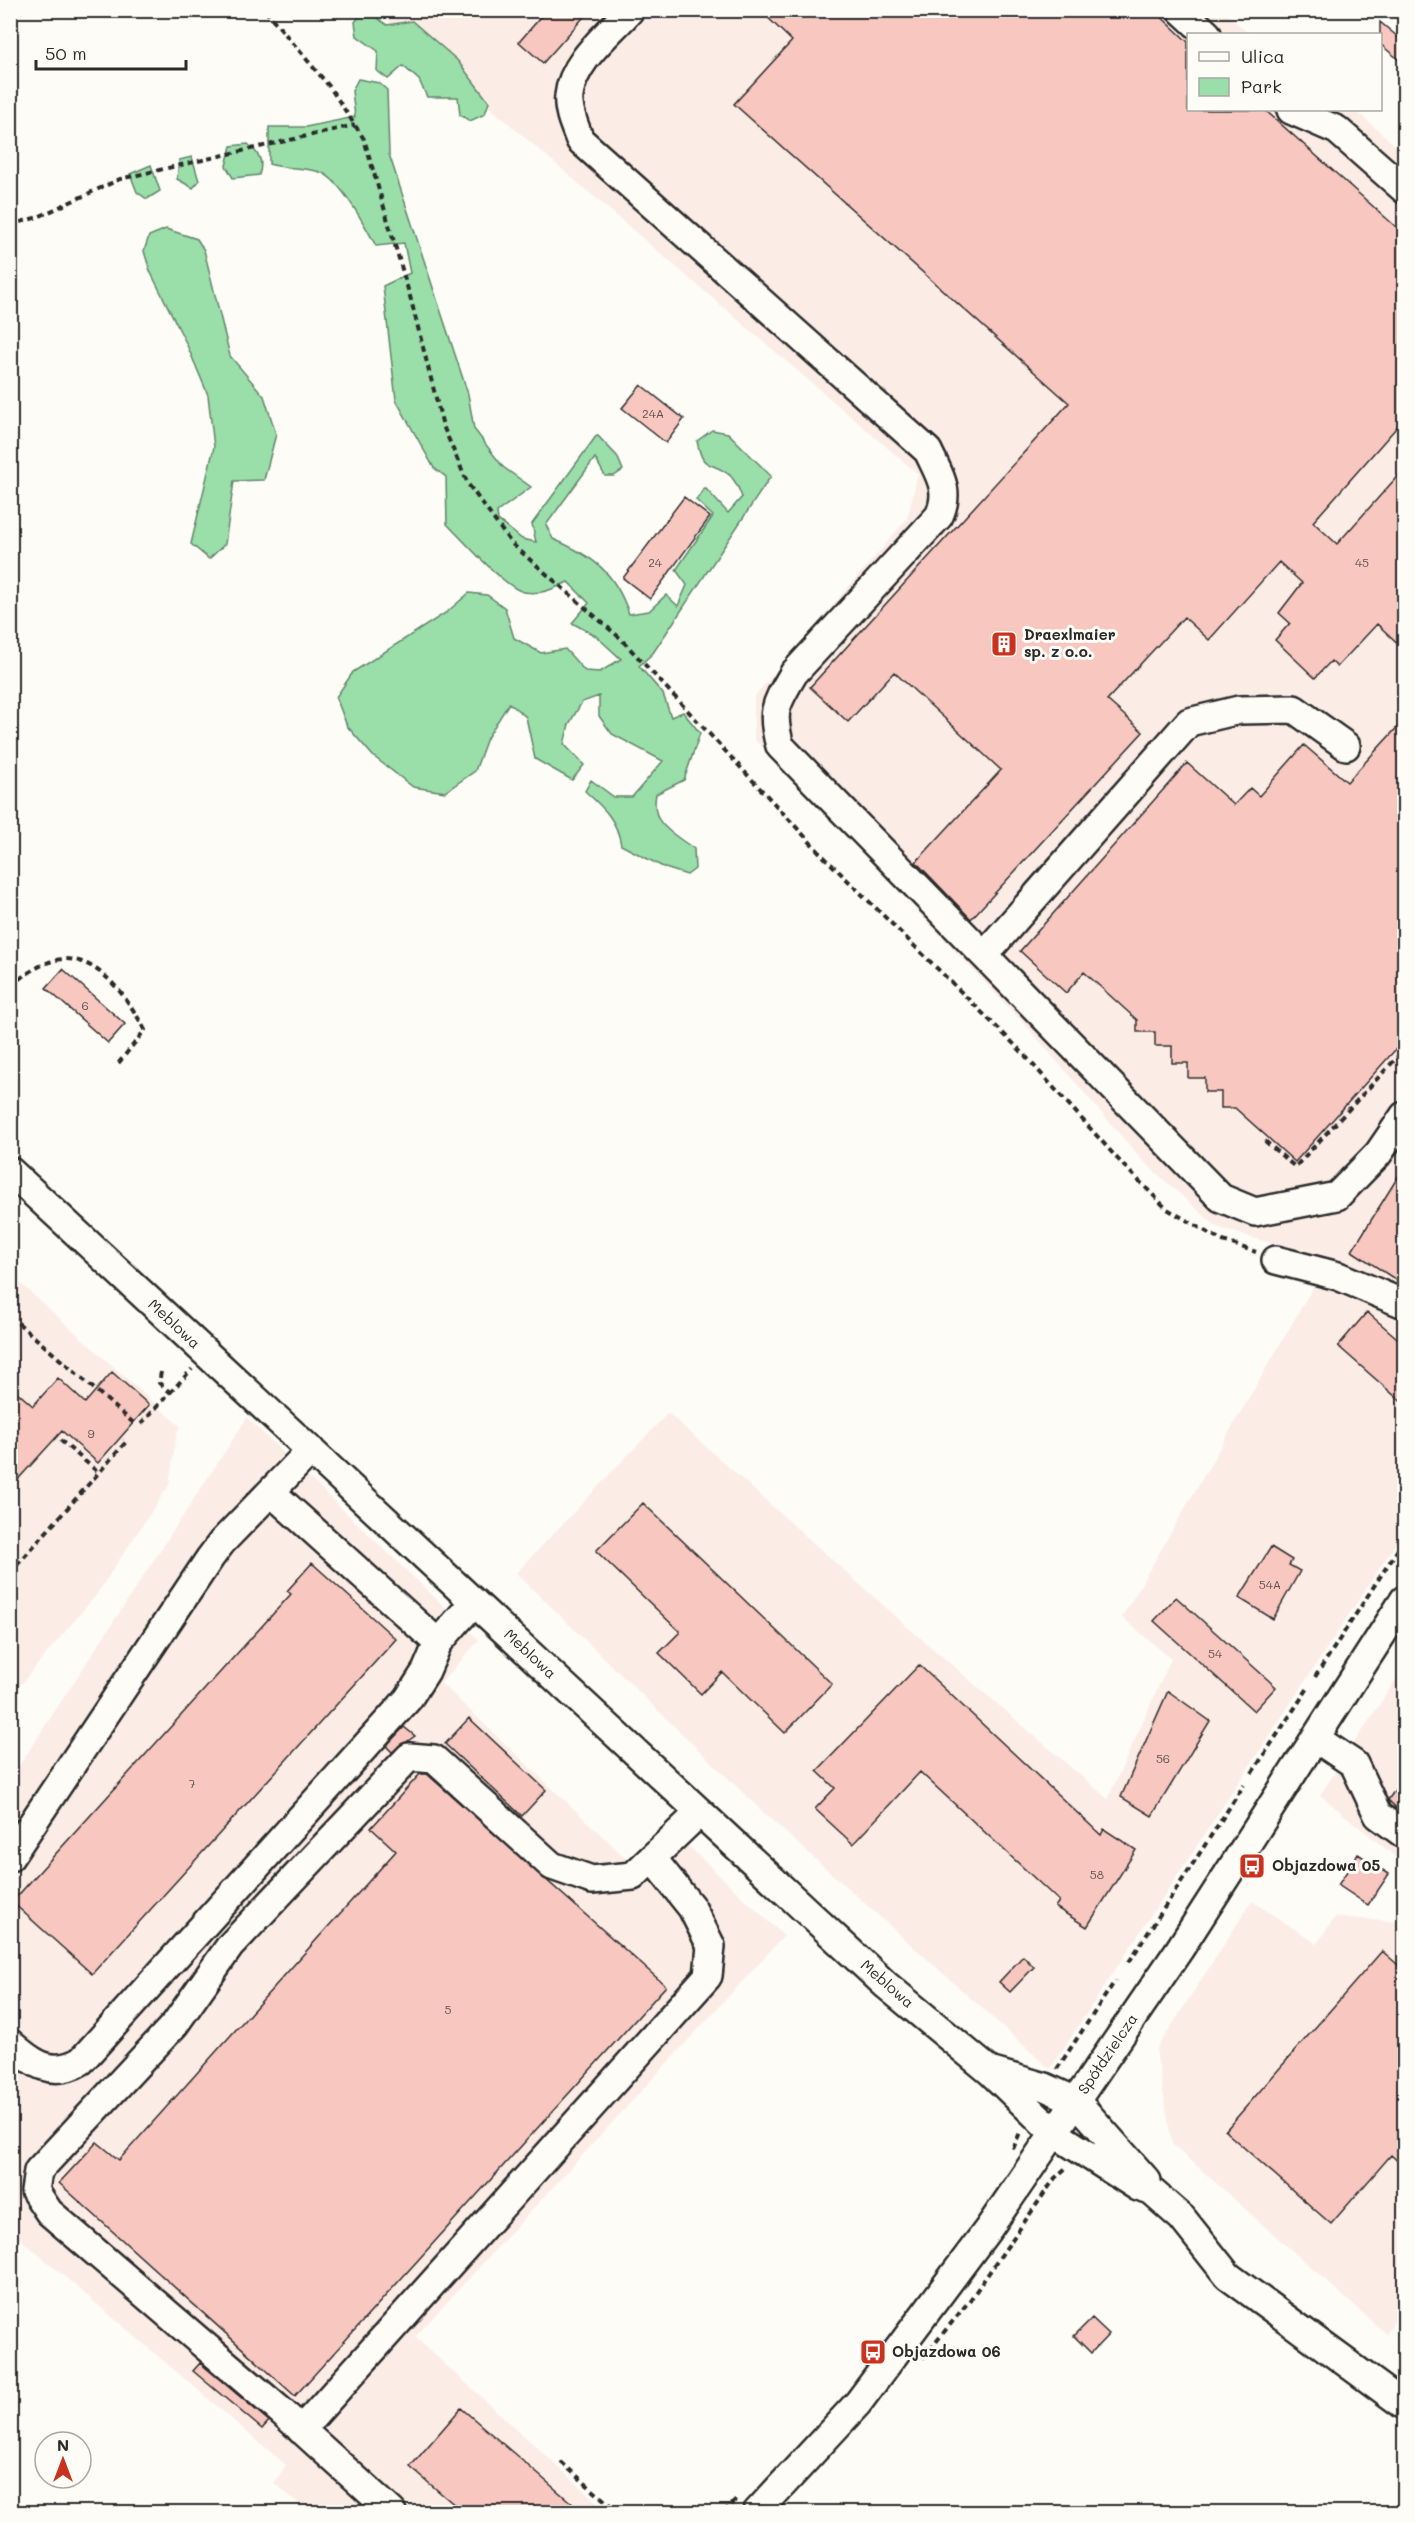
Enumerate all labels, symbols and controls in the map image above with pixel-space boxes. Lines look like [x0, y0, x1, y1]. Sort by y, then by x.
scale bar [36, 33, 186, 71]
legend [1187, 33, 1382, 111]
text: 50 m [45, 41, 87, 65]
text: Ulica [1241, 44, 1285, 68]
text: Park [1241, 74, 1282, 98]
house number: 24A [642, 405, 664, 421]
house number: 24 [648, 554, 662, 570]
house number: 45 [1355, 554, 1369, 570]
place label: Draexlmaier sp. z o.o. [1024, 624, 1116, 661]
building icon: Draexlmaier sp. z o.o. [989, 629, 1019, 659]
house number: 6 [81, 997, 89, 1013]
street label: Meblowa [144, 1294, 205, 1353]
house number: 9 [87, 1425, 95, 1441]
house number: 54A [1259, 1576, 1281, 1592]
street label: Meblowa [500, 1624, 561, 1683]
house number: 54 [1208, 1645, 1222, 1661]
house number: 56 [1156, 1750, 1170, 1766]
house number: 7 [189, 1775, 196, 1791]
bus stop icon: Objazdowa 05 [1237, 1851, 1267, 1881]
place label: Objazdowa 05 [1272, 1855, 1380, 1875]
house number: 58 [1090, 1866, 1104, 1882]
street label: Meblowa [857, 1955, 919, 2012]
house number: 5 [445, 2001, 452, 2017]
street label: Spółdzielcza [1073, 2009, 1142, 2098]
bus stop icon: Objazdowa 06 [858, 2337, 888, 2367]
place label: Objazdowa 06 [892, 2341, 1001, 2361]
north arrow [33, 2430, 93, 2490]
text: N [57, 2434, 69, 2455]

